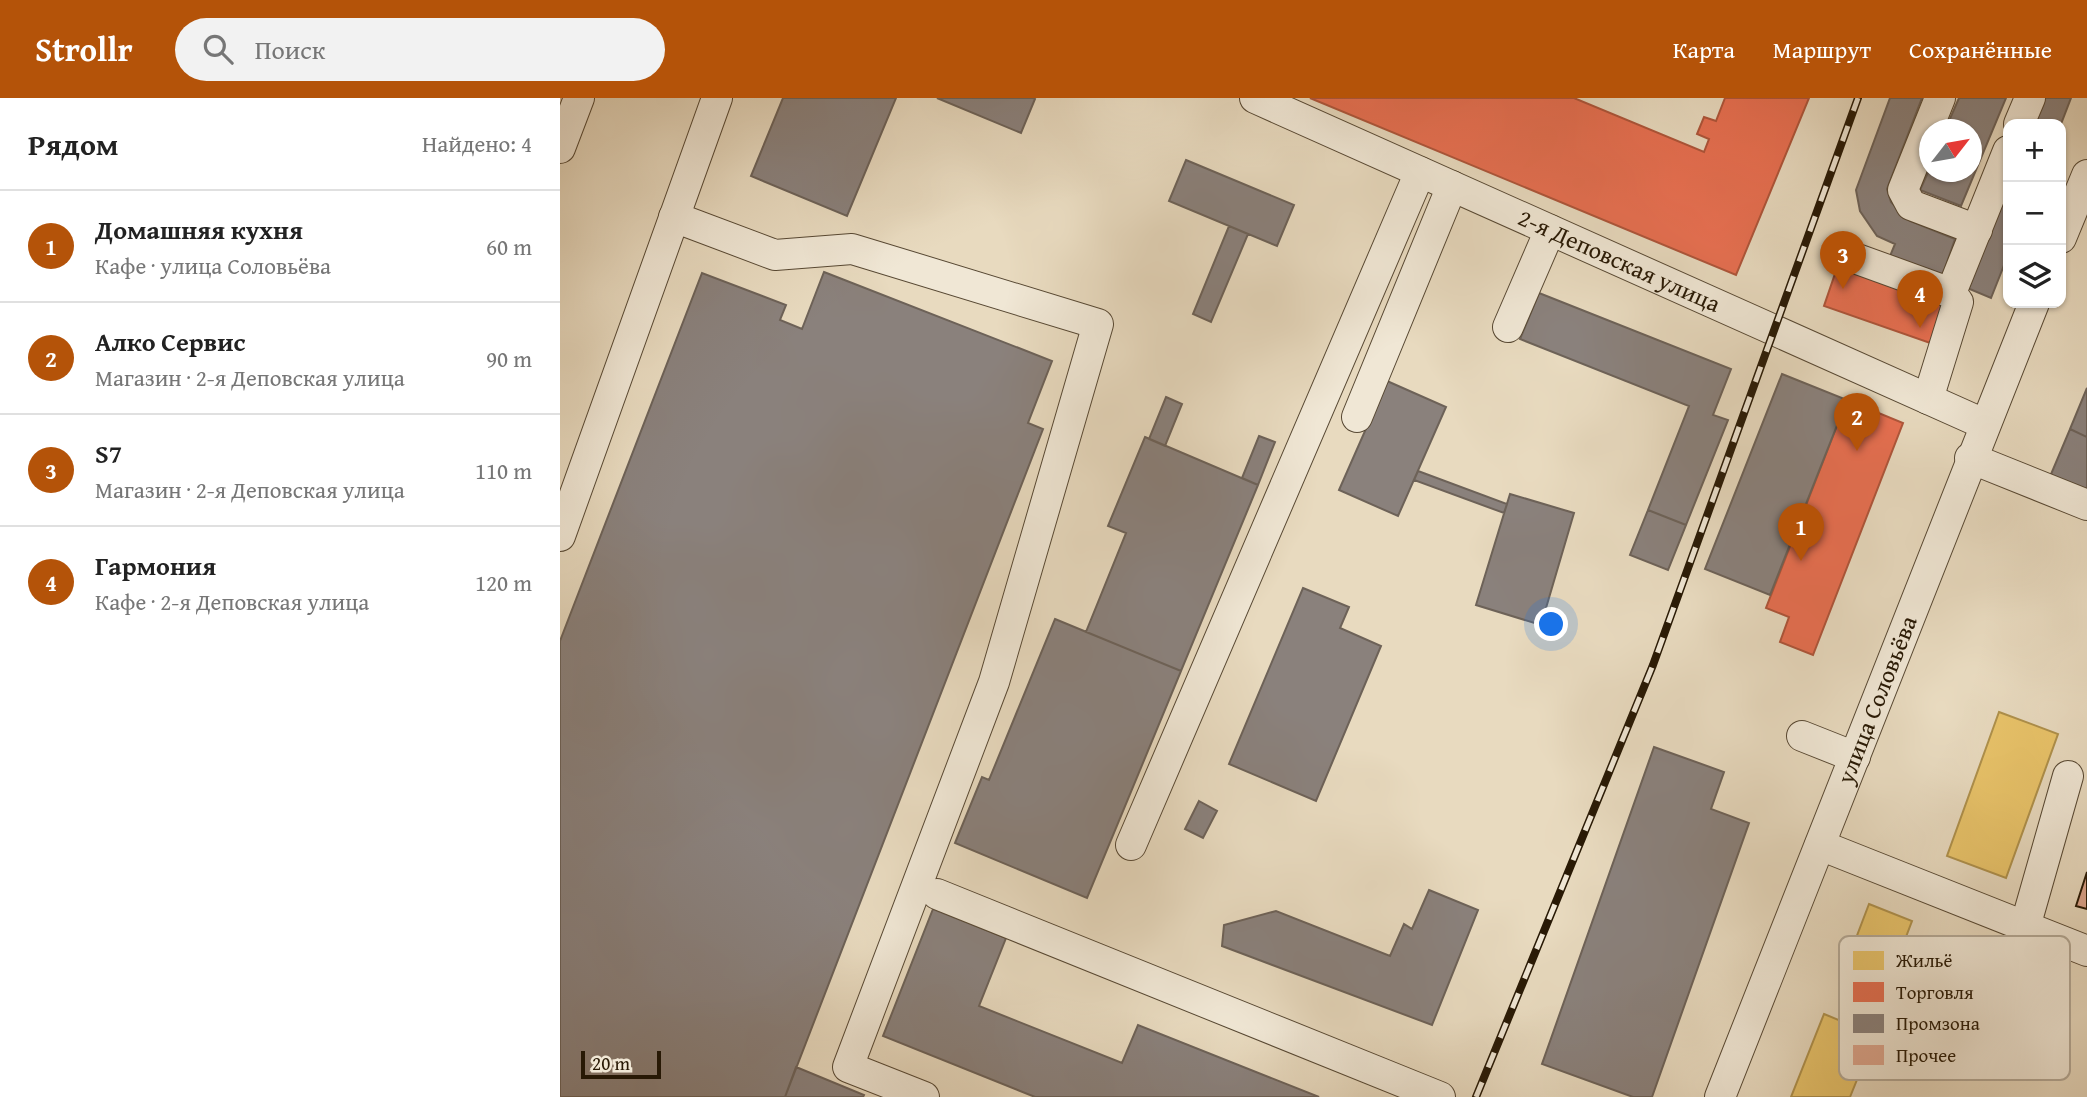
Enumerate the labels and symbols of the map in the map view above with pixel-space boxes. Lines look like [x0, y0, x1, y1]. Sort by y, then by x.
north arrow [1919, 119, 1982, 182]
street label: 2-я Деповская улица [1513, 200, 1727, 321]
pin: 3 [1820, 231, 1866, 289]
pin: 4 [1897, 270, 1943, 328]
pin: 2 [1834, 393, 1880, 451]
pin: 1 [1778, 503, 1824, 561]
your location [1534, 607, 1568, 641]
street label: улица Соловьёва [1827, 610, 1926, 790]
legend [1839, 936, 2070, 1080]
text: Жильё [1895, 946, 1953, 974]
text: Торговля [1896, 978, 1974, 1006]
text: Промзона [1896, 1009, 1980, 1037]
text: Прочее [1896, 1041, 1956, 1069]
scale bar [581, 1048, 662, 1080]

